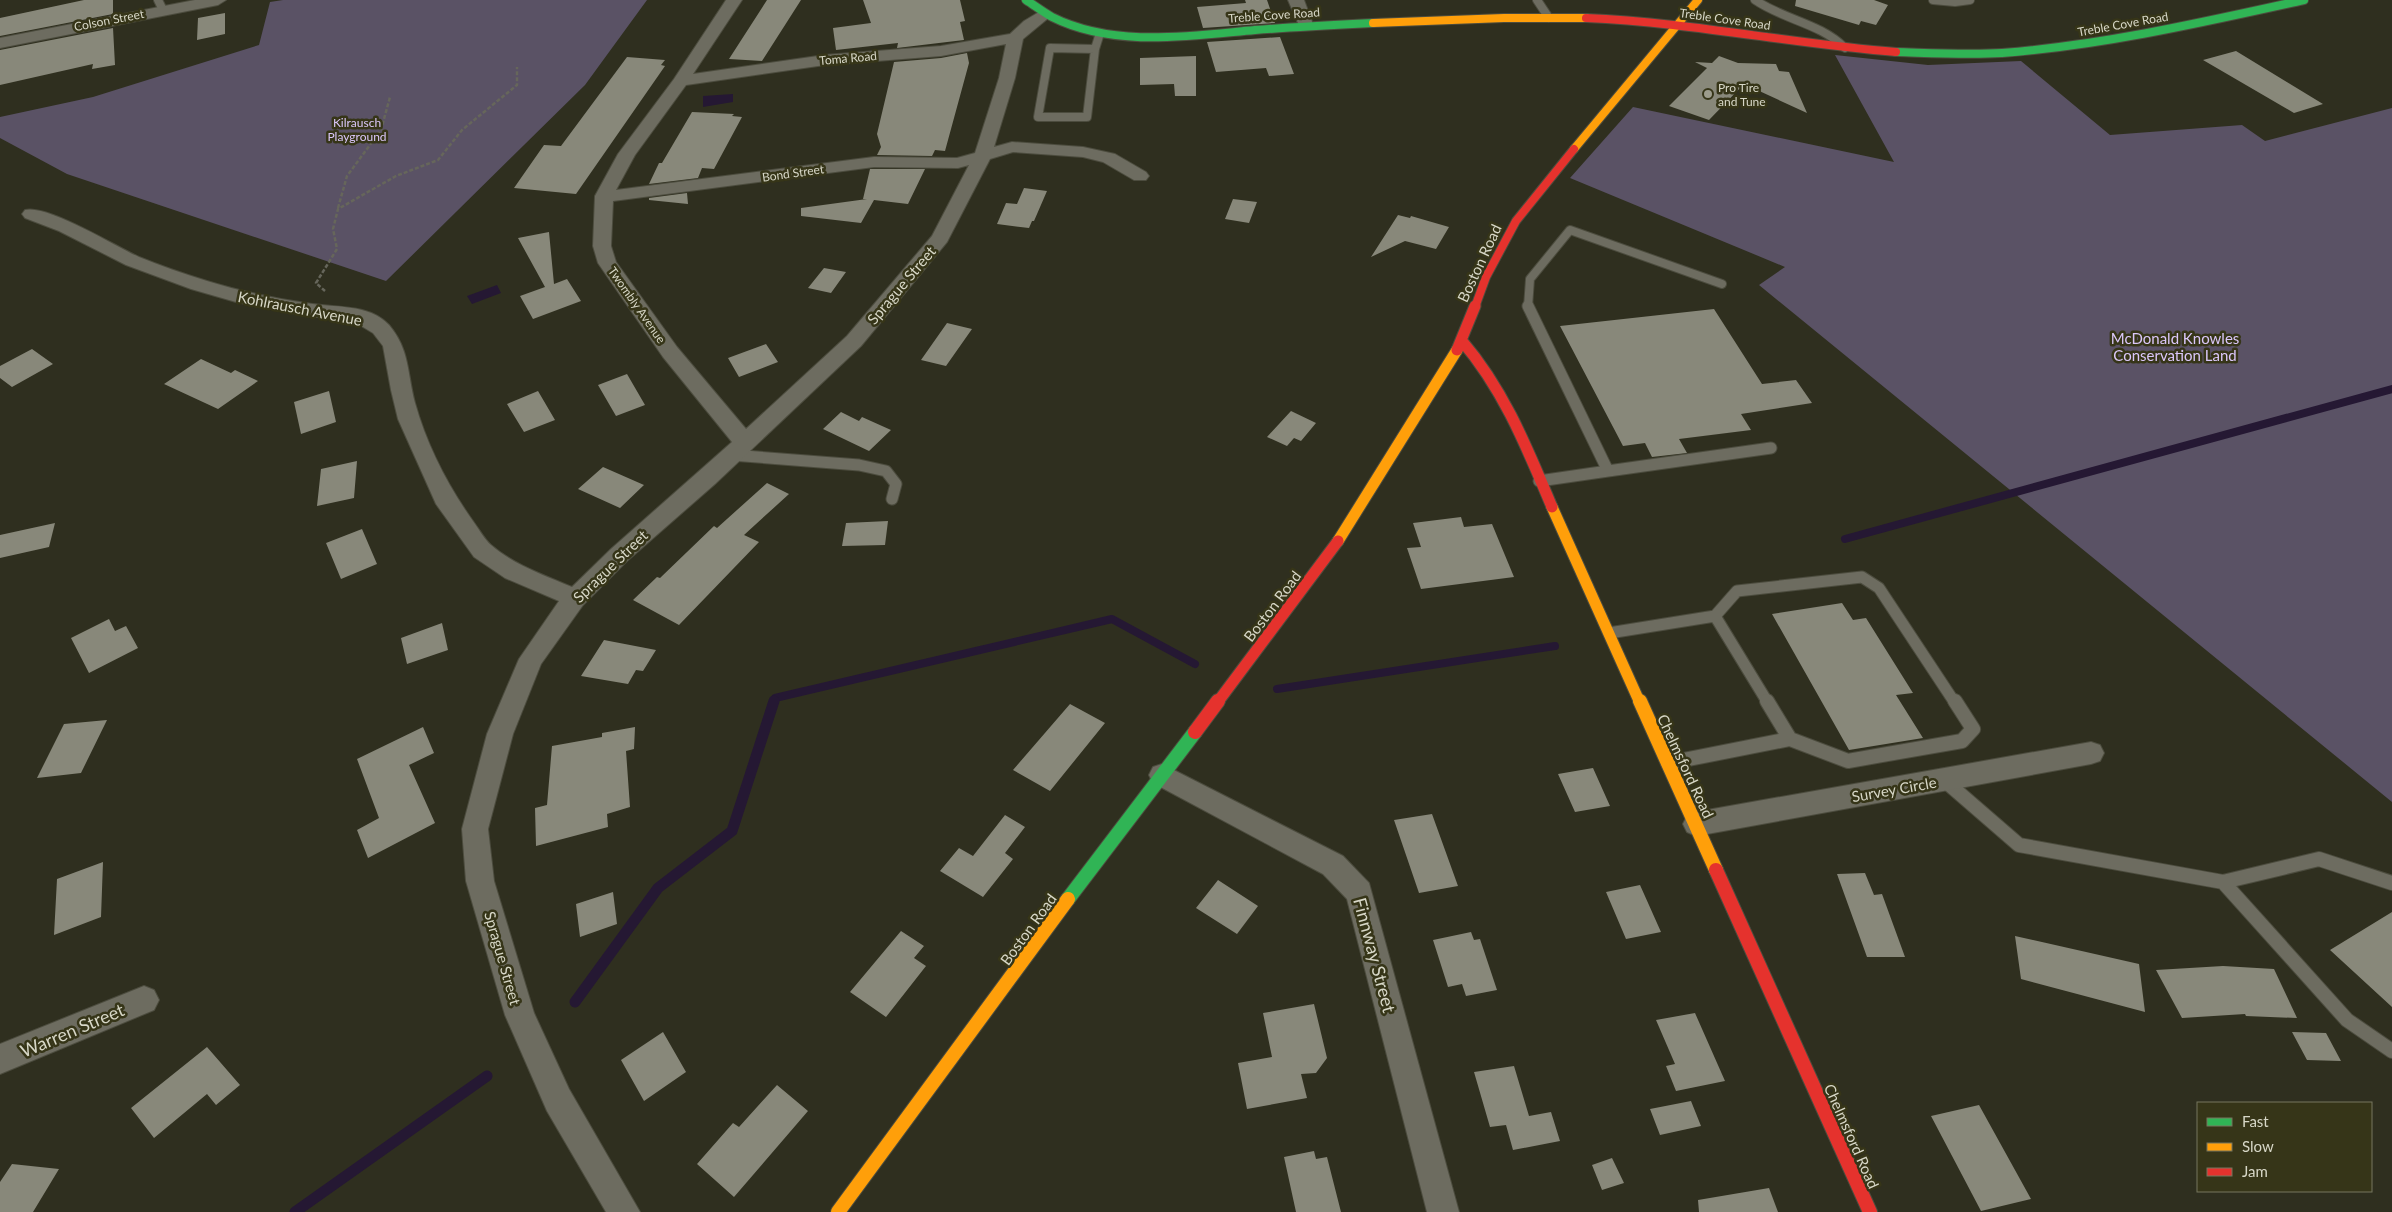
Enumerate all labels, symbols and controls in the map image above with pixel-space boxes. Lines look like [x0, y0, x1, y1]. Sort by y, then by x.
street label: Treble Cove Road [1228, 4, 1320, 26]
street label: Treble Cove Road [1679, 5, 1771, 33]
street label: Colson Street [73, 6, 146, 34]
street label: Treble Cove Road [2077, 9, 2169, 39]
street label: Toma Road [818, 48, 878, 68]
place label: Pro Tire and Tune [1718, 80, 1766, 109]
marker: Pro Tire and Tune [1702, 88, 1714, 100]
park label: Kilrausch Playground [327, 115, 387, 144]
street label: Bond Street [761, 161, 826, 185]
street label: Boston Road [1453, 221, 1505, 305]
street label: Sprague Street [863, 242, 939, 328]
street label: Twombly Avenue [605, 264, 669, 346]
street label: Kohlrausch Avenue [236, 287, 364, 329]
park label: McDonald Knowles Conservation Land [2111, 329, 2239, 364]
street label: Sprague Street [569, 526, 651, 606]
street label: Boston Road [1240, 567, 1304, 645]
street label: Chelmsford Road [1654, 711, 1718, 821]
street label: Survey Circle [1850, 773, 1938, 805]
street label: Boston Road [996, 890, 1060, 968]
street label: Finnway Street [1349, 895, 1401, 1015]
street label: Sprague Street [481, 909, 525, 1008]
street label: Warren Street [17, 998, 128, 1062]
street label: Chelmsford Road [1821, 1081, 1883, 1191]
legend [2197, 1102, 2372, 1192]
text: Fast [2242, 1112, 2269, 1130]
text: Slow [2242, 1137, 2274, 1155]
text: Jam [2242, 1162, 2268, 1180]

